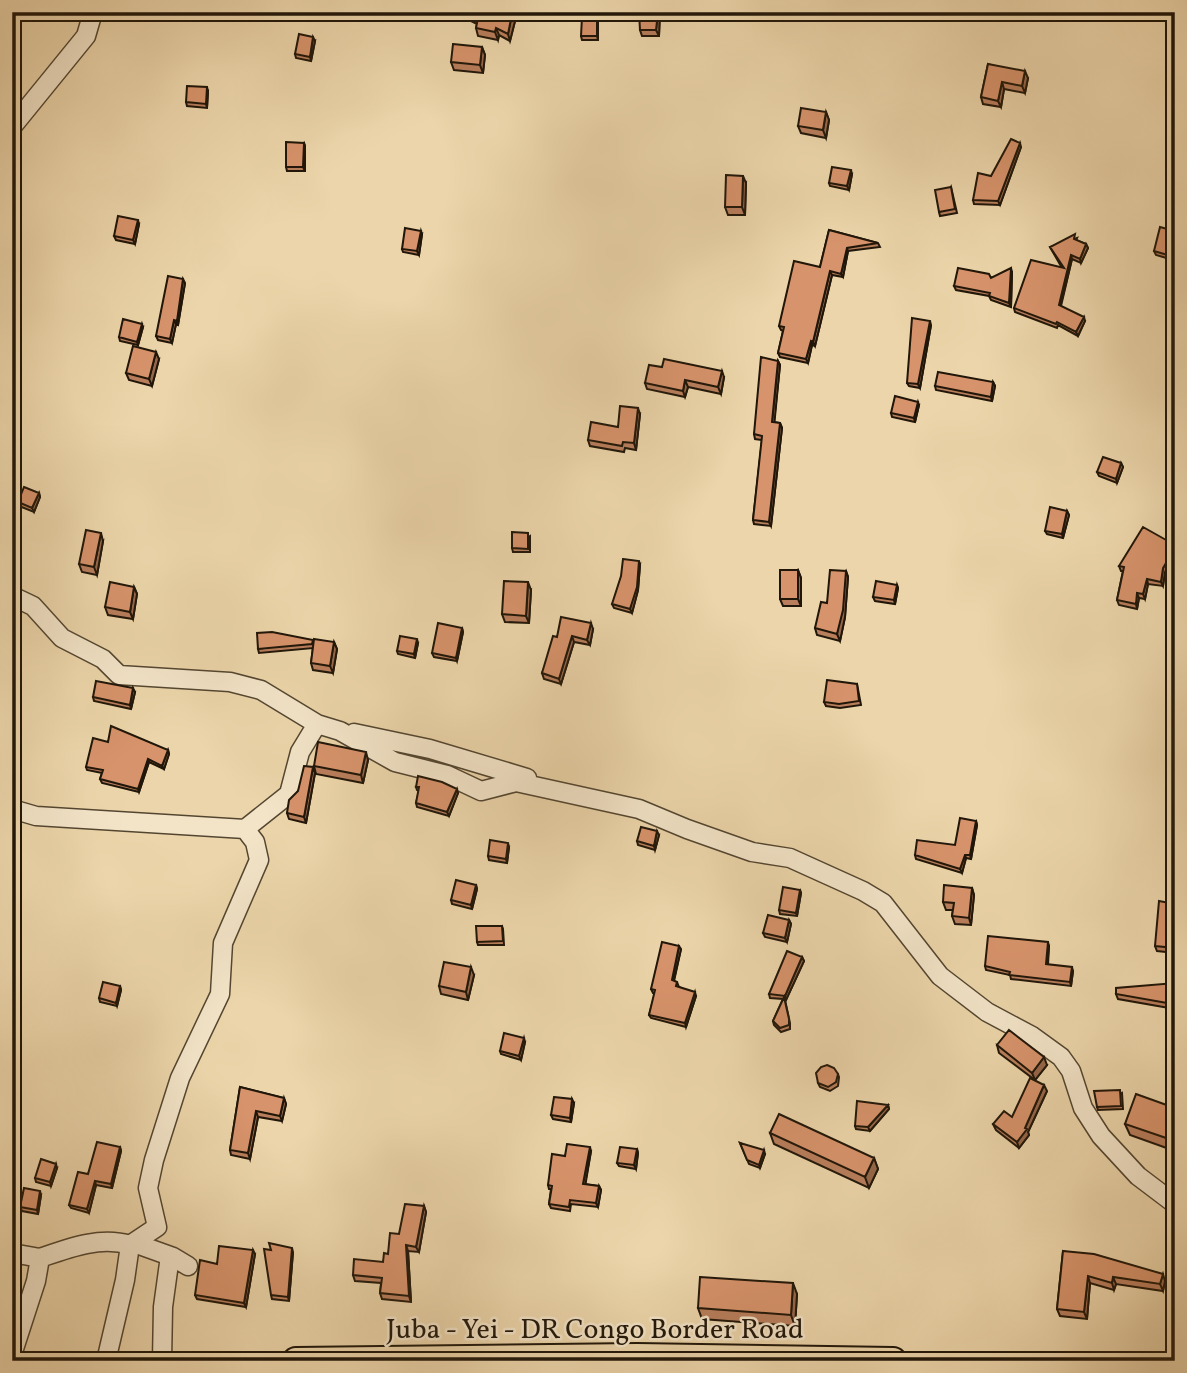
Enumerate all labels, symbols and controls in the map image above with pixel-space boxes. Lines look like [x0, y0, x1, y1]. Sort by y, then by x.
street label: Juba - Yei - DR Congo Border Road [386, 1311, 804, 1350]

